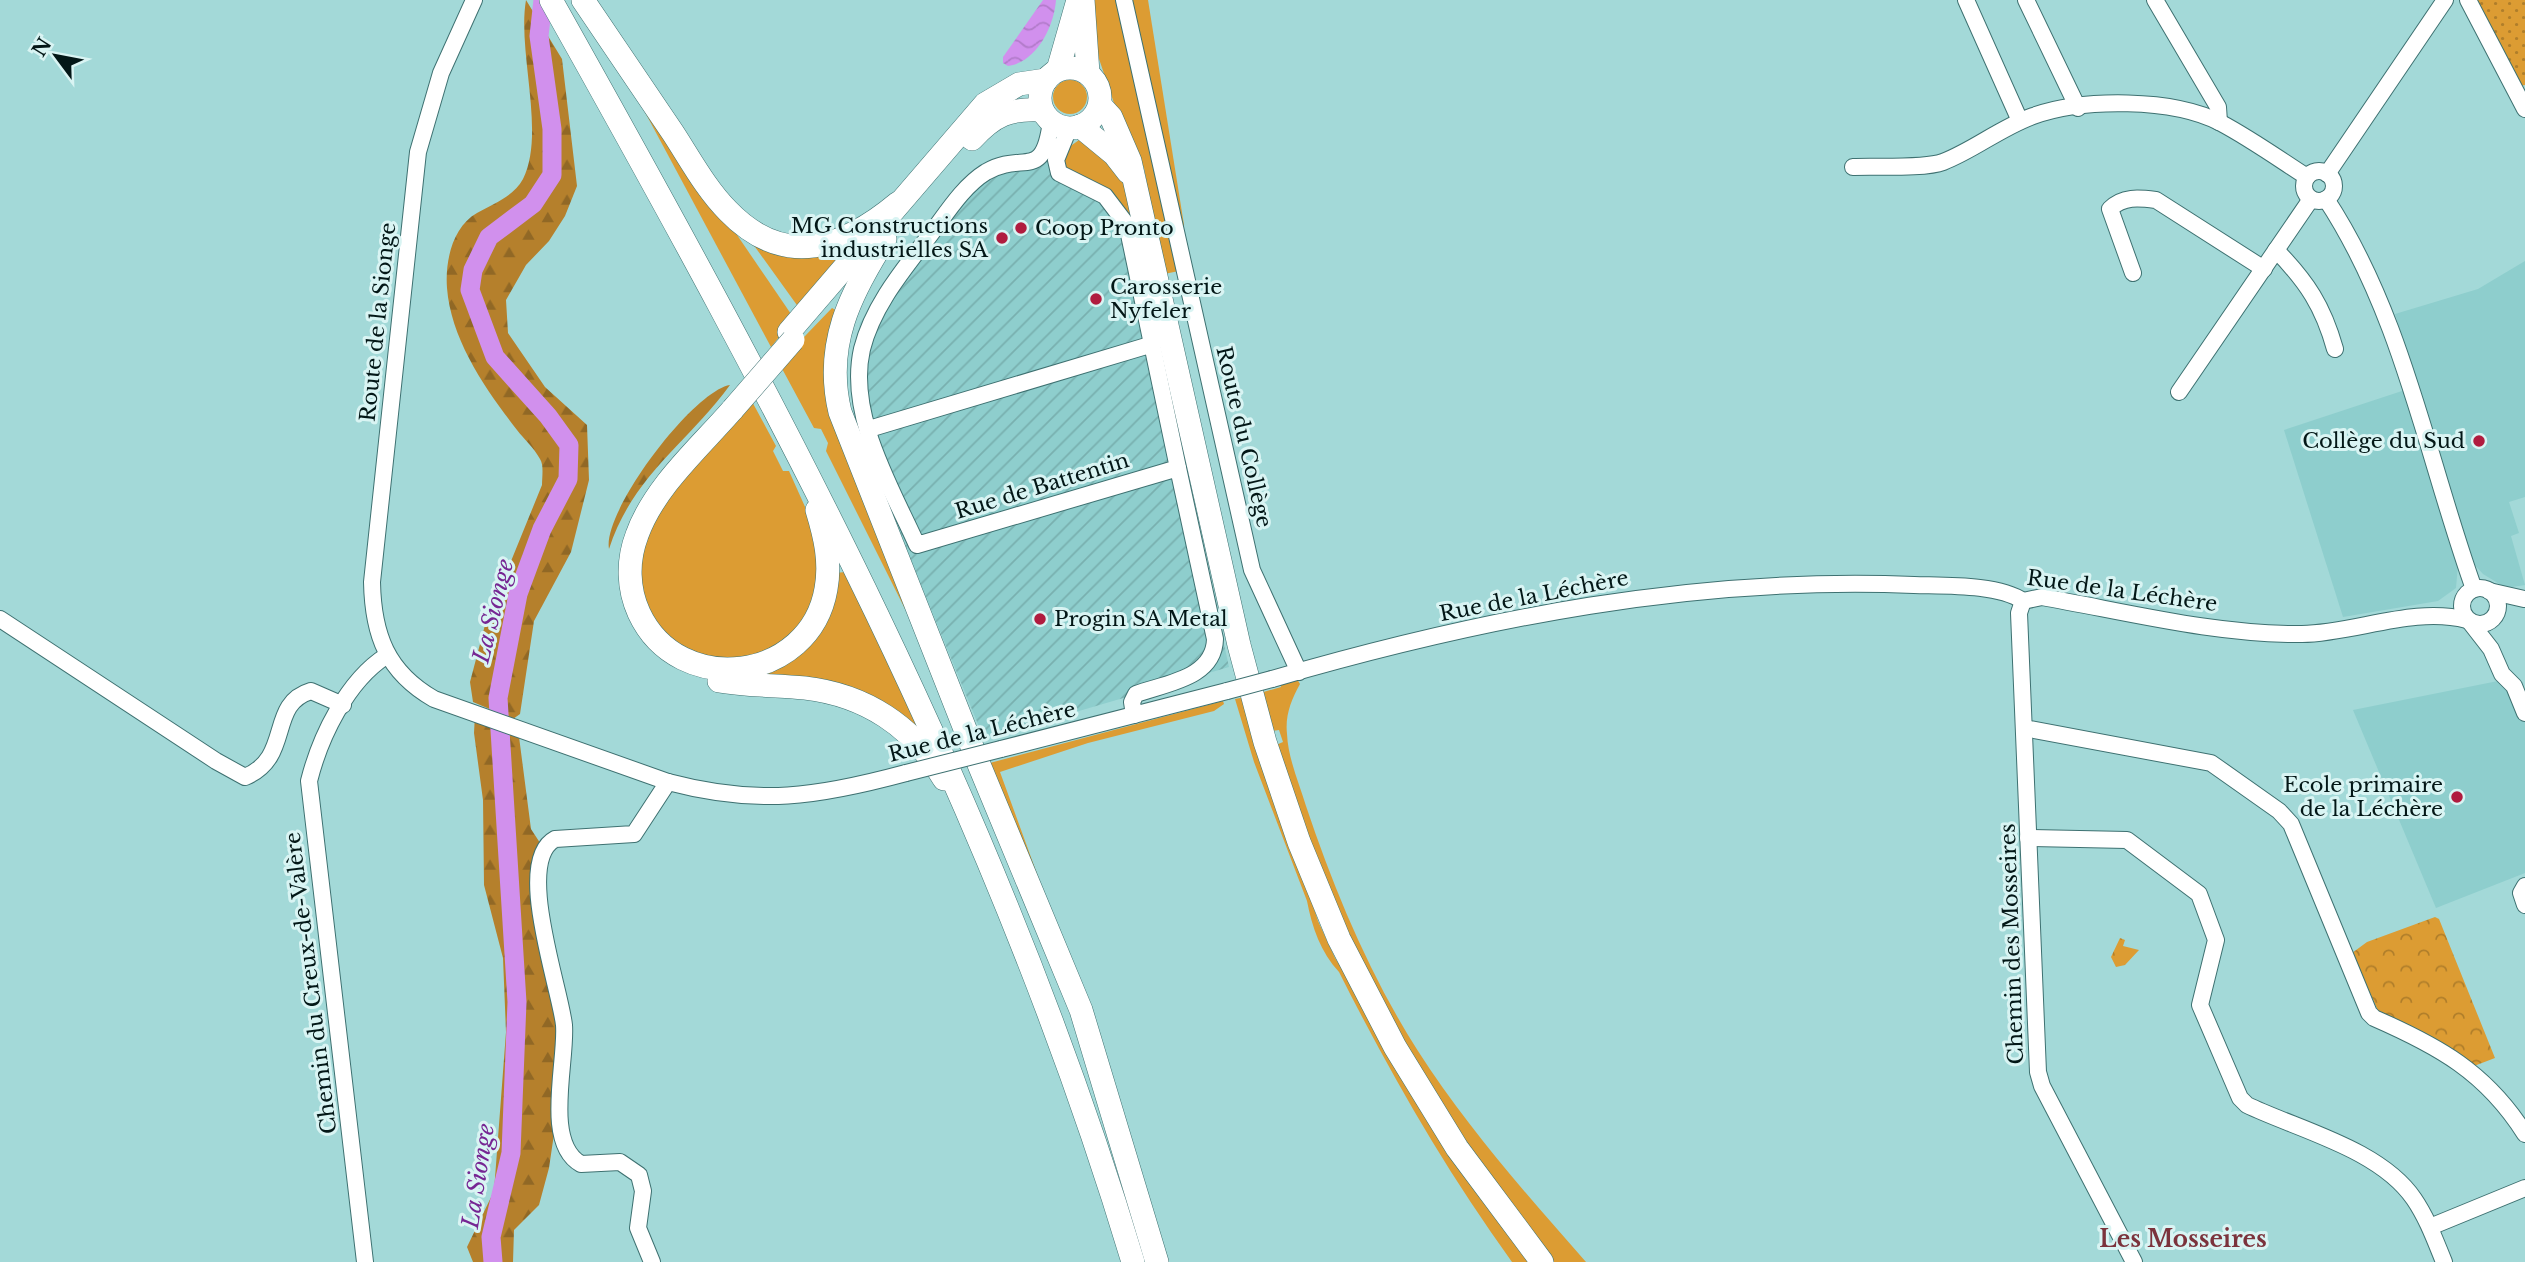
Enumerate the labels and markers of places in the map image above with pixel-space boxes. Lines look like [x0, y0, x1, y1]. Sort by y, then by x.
place label: MG Constructions industrielles SA [791, 213, 989, 263]
place label: Coop Pronto [1035, 215, 1174, 241]
marker: Coop Pronto [1013, 220, 1029, 236]
marker: MG Constructions industrielles SA [994, 230, 1010, 246]
place label: Carosserie Nyfeler [1110, 274, 1222, 324]
marker: Carosserie Nyfeler [1088, 291, 1104, 307]
place label: Collège du Sud [2302, 428, 2465, 454]
marker: Collège du Sud [2471, 433, 2487, 449]
place label: Progin SA Metal [1054, 606, 1228, 632]
marker: Progin SA Metal [1032, 611, 1048, 627]
place label: Ecole primaire de la Léchère [2283, 772, 2443, 822]
marker: Ecole primaire de la Léchère [2449, 789, 2465, 805]

